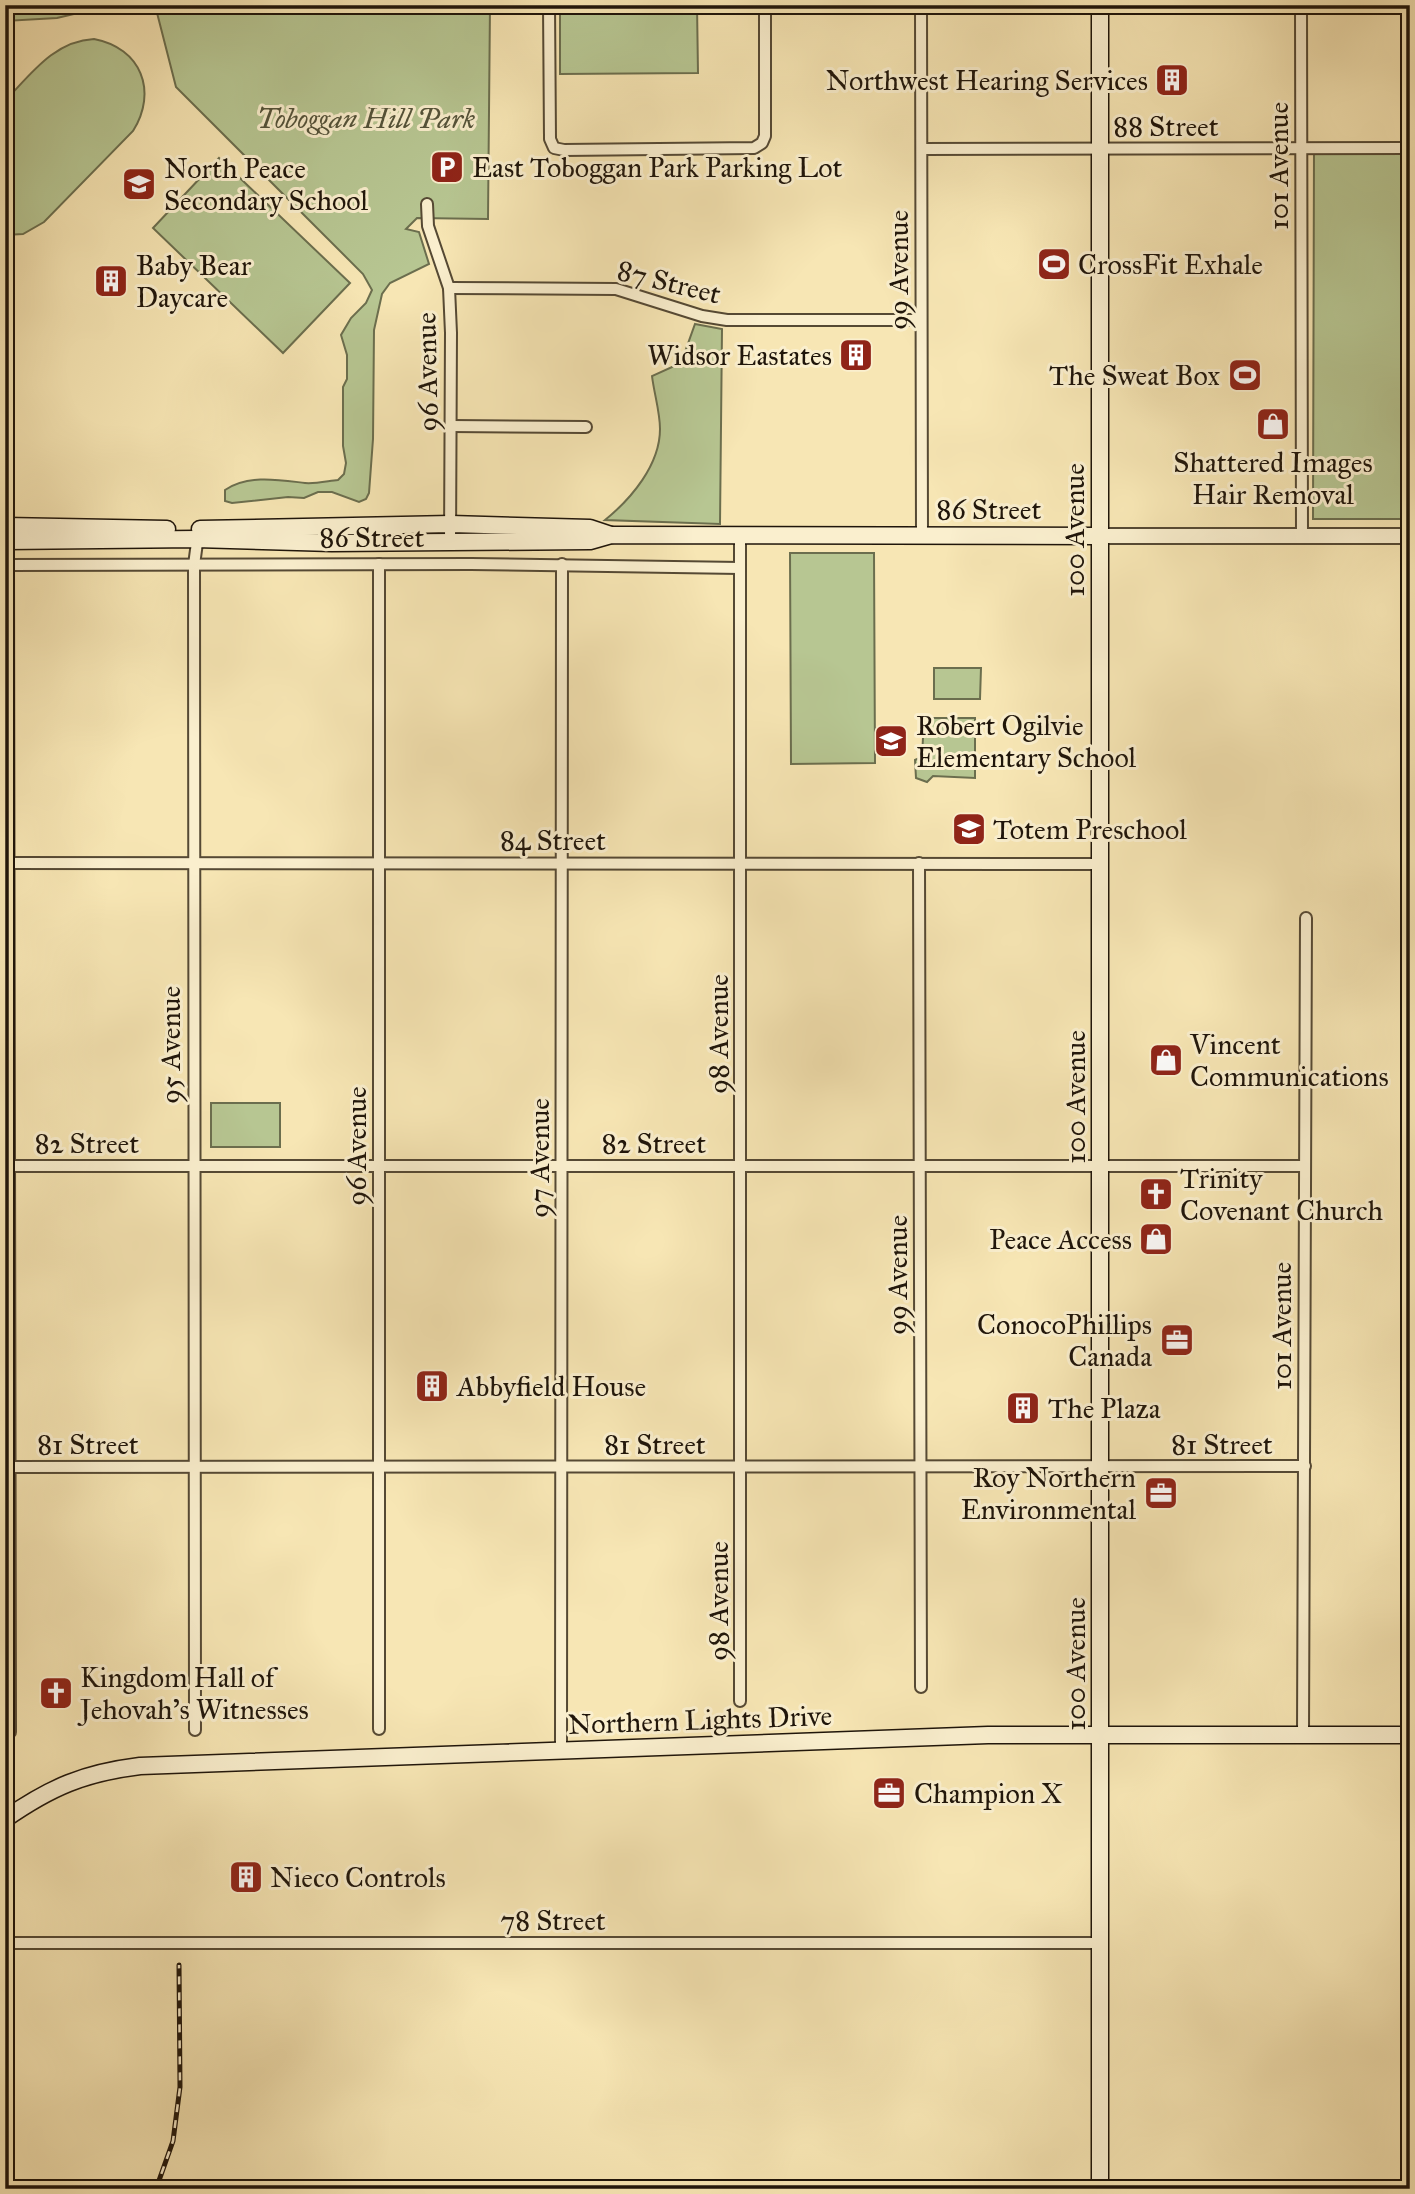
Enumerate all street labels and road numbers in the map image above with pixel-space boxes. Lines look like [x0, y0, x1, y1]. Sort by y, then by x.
street label: 101 Avenue [1261, 102, 1296, 230]
street label: 88 Street [1113, 109, 1219, 144]
street label: 99 Avenue [881, 210, 916, 330]
street label: 87 Street [614, 252, 724, 312]
street label: 96 Avenue [408, 312, 446, 432]
street label: 100 Avenue [1057, 463, 1092, 597]
street label: 86 Street [937, 492, 1042, 527]
street label: 86 Street [320, 520, 425, 555]
street label: 84 Street [500, 823, 606, 858]
street label: 98 Avenue [701, 974, 736, 1094]
street label: 95 Avenue [153, 986, 188, 1104]
street label: 100 Avenue [1058, 1030, 1093, 1164]
street label: 96 Avenue [339, 1086, 374, 1206]
street label: 97 Avenue [522, 1098, 557, 1218]
street label: 82 Street [35, 1126, 139, 1161]
street label: 82 Street [602, 1126, 706, 1161]
street label: 99 Avenue [880, 1215, 915, 1335]
street label: 101 Avenue [1264, 1262, 1299, 1390]
street label: 81 Street [37, 1427, 139, 1462]
street label: 81 Street [604, 1427, 706, 1462]
street label: 81 Street [1171, 1427, 1273, 1462]
street label: 98 Avenue [701, 1541, 736, 1661]
street label: 100 Avenue [1058, 1597, 1093, 1731]
street label: Northern Lights Drive [567, 1698, 833, 1742]
street label: 78 Street [500, 1903, 606, 1938]

